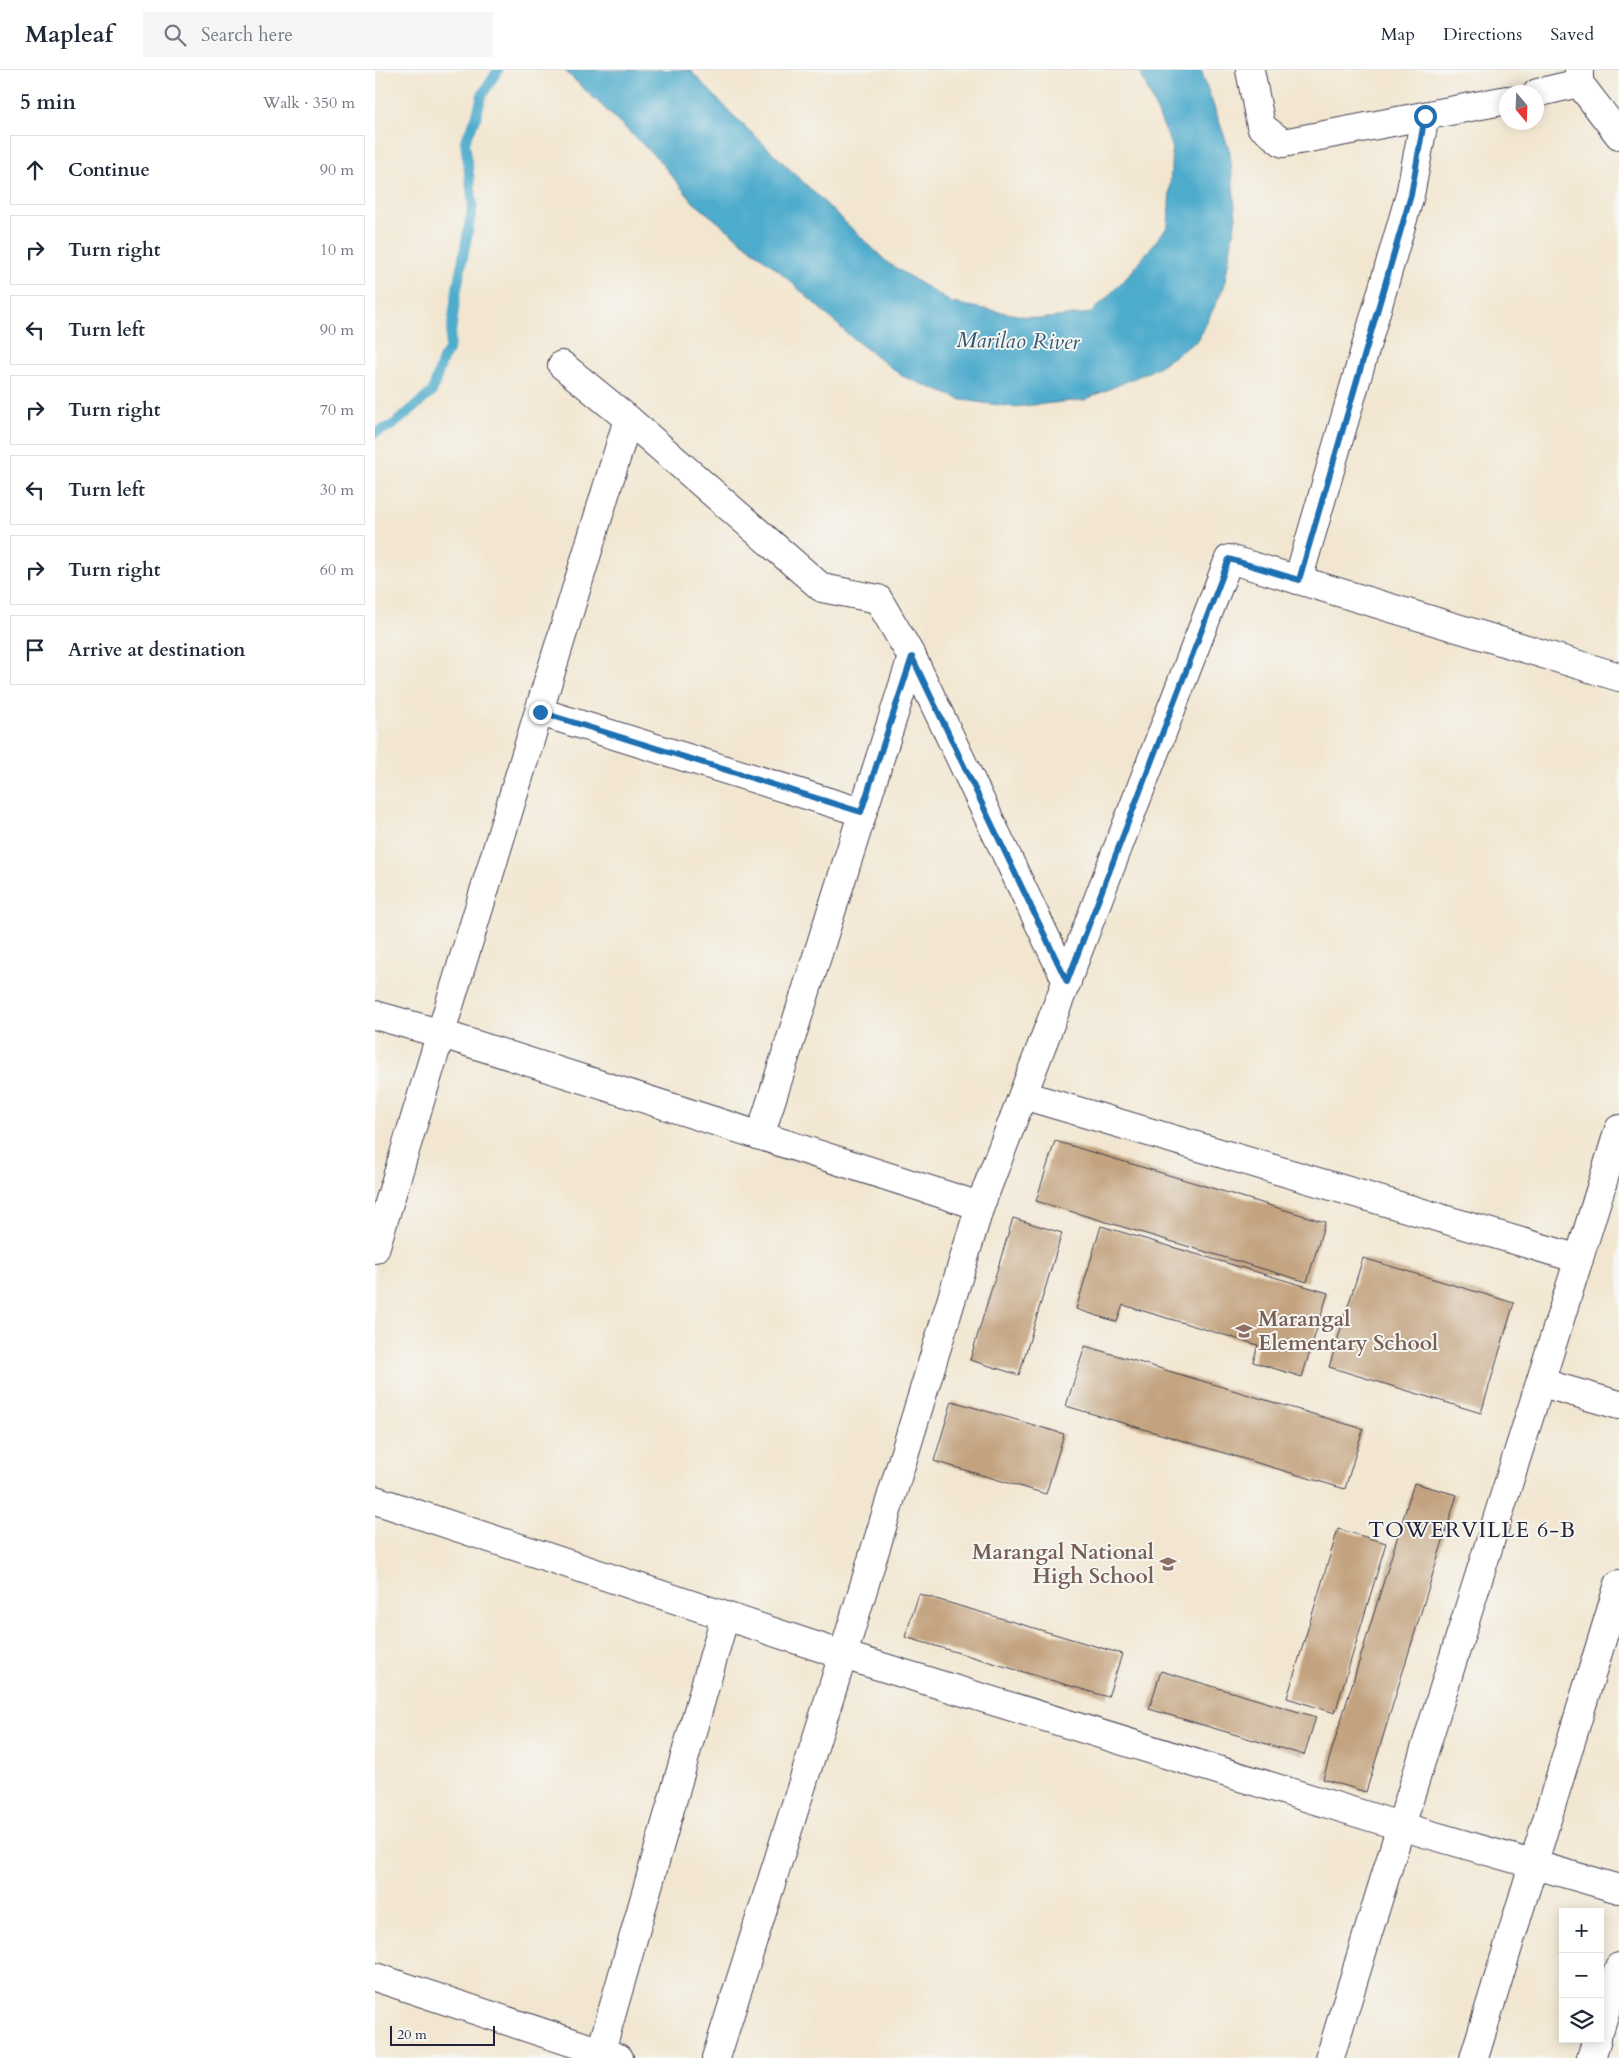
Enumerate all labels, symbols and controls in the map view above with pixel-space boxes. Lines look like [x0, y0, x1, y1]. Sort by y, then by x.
search box [143, 12, 493, 57]
text: Mapleaf [25, 18, 113, 51]
icon: search [161, 21, 189, 49]
text: Search here [201, 22, 293, 48]
text: Map [1381, 22, 1415, 47]
text: Directions [1443, 22, 1522, 47]
text: Saved [1550, 22, 1594, 47]
north arrow [1499, 85, 1544, 130]
text: 5 min [20, 88, 76, 117]
text: Walk · 350 m [263, 92, 355, 114]
route start [1414, 105, 1437, 128]
icon: ahead [21, 156, 49, 184]
text: Continue [68, 157, 150, 183]
text: 90 m [320, 159, 354, 181]
icon: right [21, 236, 49, 264]
text: Turn right [68, 237, 160, 263]
text: 10 m [320, 239, 354, 261]
icon: left [21, 316, 49, 344]
text: Turn left [68, 317, 145, 343]
text: 90 m [320, 319, 354, 341]
water label: Marilao River [956, 325, 1081, 357]
icon: right [21, 396, 49, 424]
text: Turn right [68, 397, 160, 423]
text: 70 m [320, 399, 354, 421]
icon: left [21, 476, 49, 504]
text: Turn left [68, 477, 145, 503]
text: 30 m [320, 479, 354, 501]
icon: right [21, 556, 49, 584]
text: Turn right [68, 557, 160, 583]
text: 60 m [320, 559, 354, 581]
icon: arrive [21, 636, 49, 664]
text: Arrive at destination [68, 637, 245, 663]
route end [529, 701, 552, 724]
place label: Marangal Elementary School [1258, 1305, 1438, 1358]
school or university icon: Marangal Elementary School [1234, 1321, 1254, 1341]
district label: TOWERVILLE 6-B [1368, 1515, 1576, 1545]
place label: Marangal National High School [972, 1538, 1154, 1591]
school or university icon: Marangal National High School [1158, 1554, 1178, 1574]
map controls [1559, 1908, 1604, 2043]
button: + [1559, 1908, 1604, 1953]
button: − [1559, 1953, 1604, 1998]
button: layers [1559, 1998, 1604, 2043]
scale bar [390, 2023, 495, 2046]
text: 20 m [397, 2025, 427, 2044]

